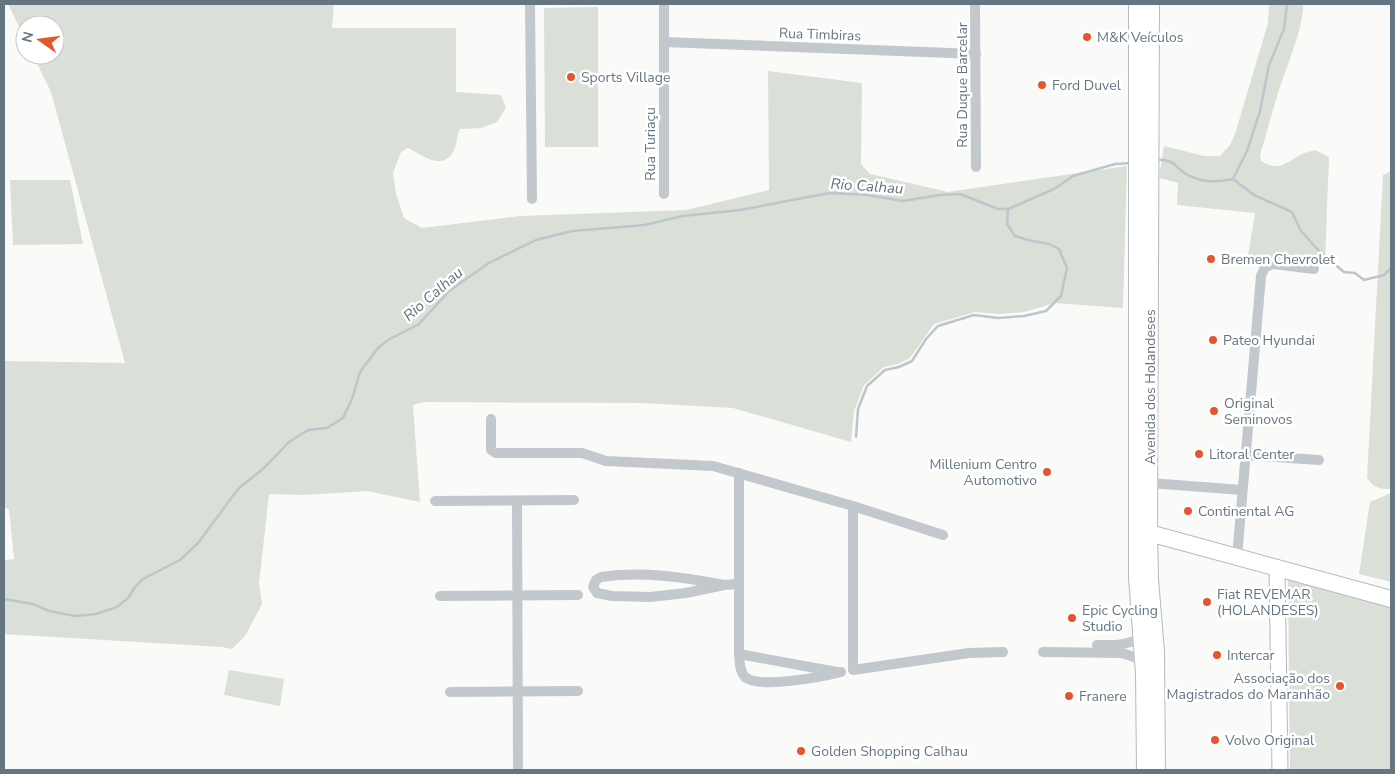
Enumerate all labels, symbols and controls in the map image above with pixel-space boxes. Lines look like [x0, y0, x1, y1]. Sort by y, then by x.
north arrow [15, 15, 65, 65]
street label: Rua Duque Barcelar [953, 22, 972, 148]
street label: Rua Timbiras [778, 24, 862, 45]
place label: M&K Veículos [1097, 28, 1184, 47]
text: N [17, 30, 38, 44]
marker: M&K Veículos [1081, 31, 1093, 43]
place label: Sports Village [581, 68, 670, 87]
marker: Sports Village [565, 71, 577, 83]
place label: Ford Duvel [1052, 76, 1122, 95]
marker: Ford Duvel [1036, 79, 1048, 91]
street label: Rua Turiaçu [641, 107, 660, 181]
water label: Rio Calhau [830, 173, 904, 199]
place label: Bremen Chevrolet [1221, 250, 1335, 269]
marker: Bremen Chevrolet [1205, 253, 1217, 265]
water label: Rio Calhau [399, 263, 467, 325]
street label: Avenida dos Holandeses [1141, 309, 1160, 465]
place label: Pateo Hyundai [1223, 331, 1315, 350]
marker: Pateo Hyundai [1207, 334, 1219, 346]
place label: Original Seminovos [1224, 394, 1293, 429]
marker: Original Seminovos [1208, 405, 1220, 417]
place label: Litoral Center [1209, 445, 1294, 464]
marker: Litoral Center [1193, 448, 1205, 460]
place label: Millenium Centro Automotivo [930, 455, 1037, 490]
marker: Millenium Centro Automotivo [1041, 466, 1053, 478]
place label: Continental AG [1198, 502, 1294, 521]
marker: Continental AG [1182, 505, 1194, 517]
place label: Fiat REVEMAR (HOLANDESES) [1217, 585, 1319, 620]
marker: Fiat REVEMAR (HOLANDESES) [1201, 596, 1213, 608]
place label: Epic Cycling Studio [1082, 601, 1158, 636]
marker: Epic Cycling Studio [1066, 612, 1078, 624]
place label: Intercar [1227, 646, 1275, 665]
marker: Intercar [1211, 649, 1223, 661]
place label: Associação dos Magistrados do Maranhão [1167, 669, 1330, 704]
marker: Associação dos Magistrados do Maranhão [1334, 680, 1346, 692]
place label: Franere [1079, 687, 1127, 706]
marker: Franere [1063, 690, 1075, 702]
place label: Volvo Original [1224, 731, 1315, 750]
marker: Volvo Original [1209, 734, 1221, 746]
place label: Golden Shopping Calhau [811, 742, 968, 761]
marker: Golden Shopping Calhau [795, 745, 807, 757]

